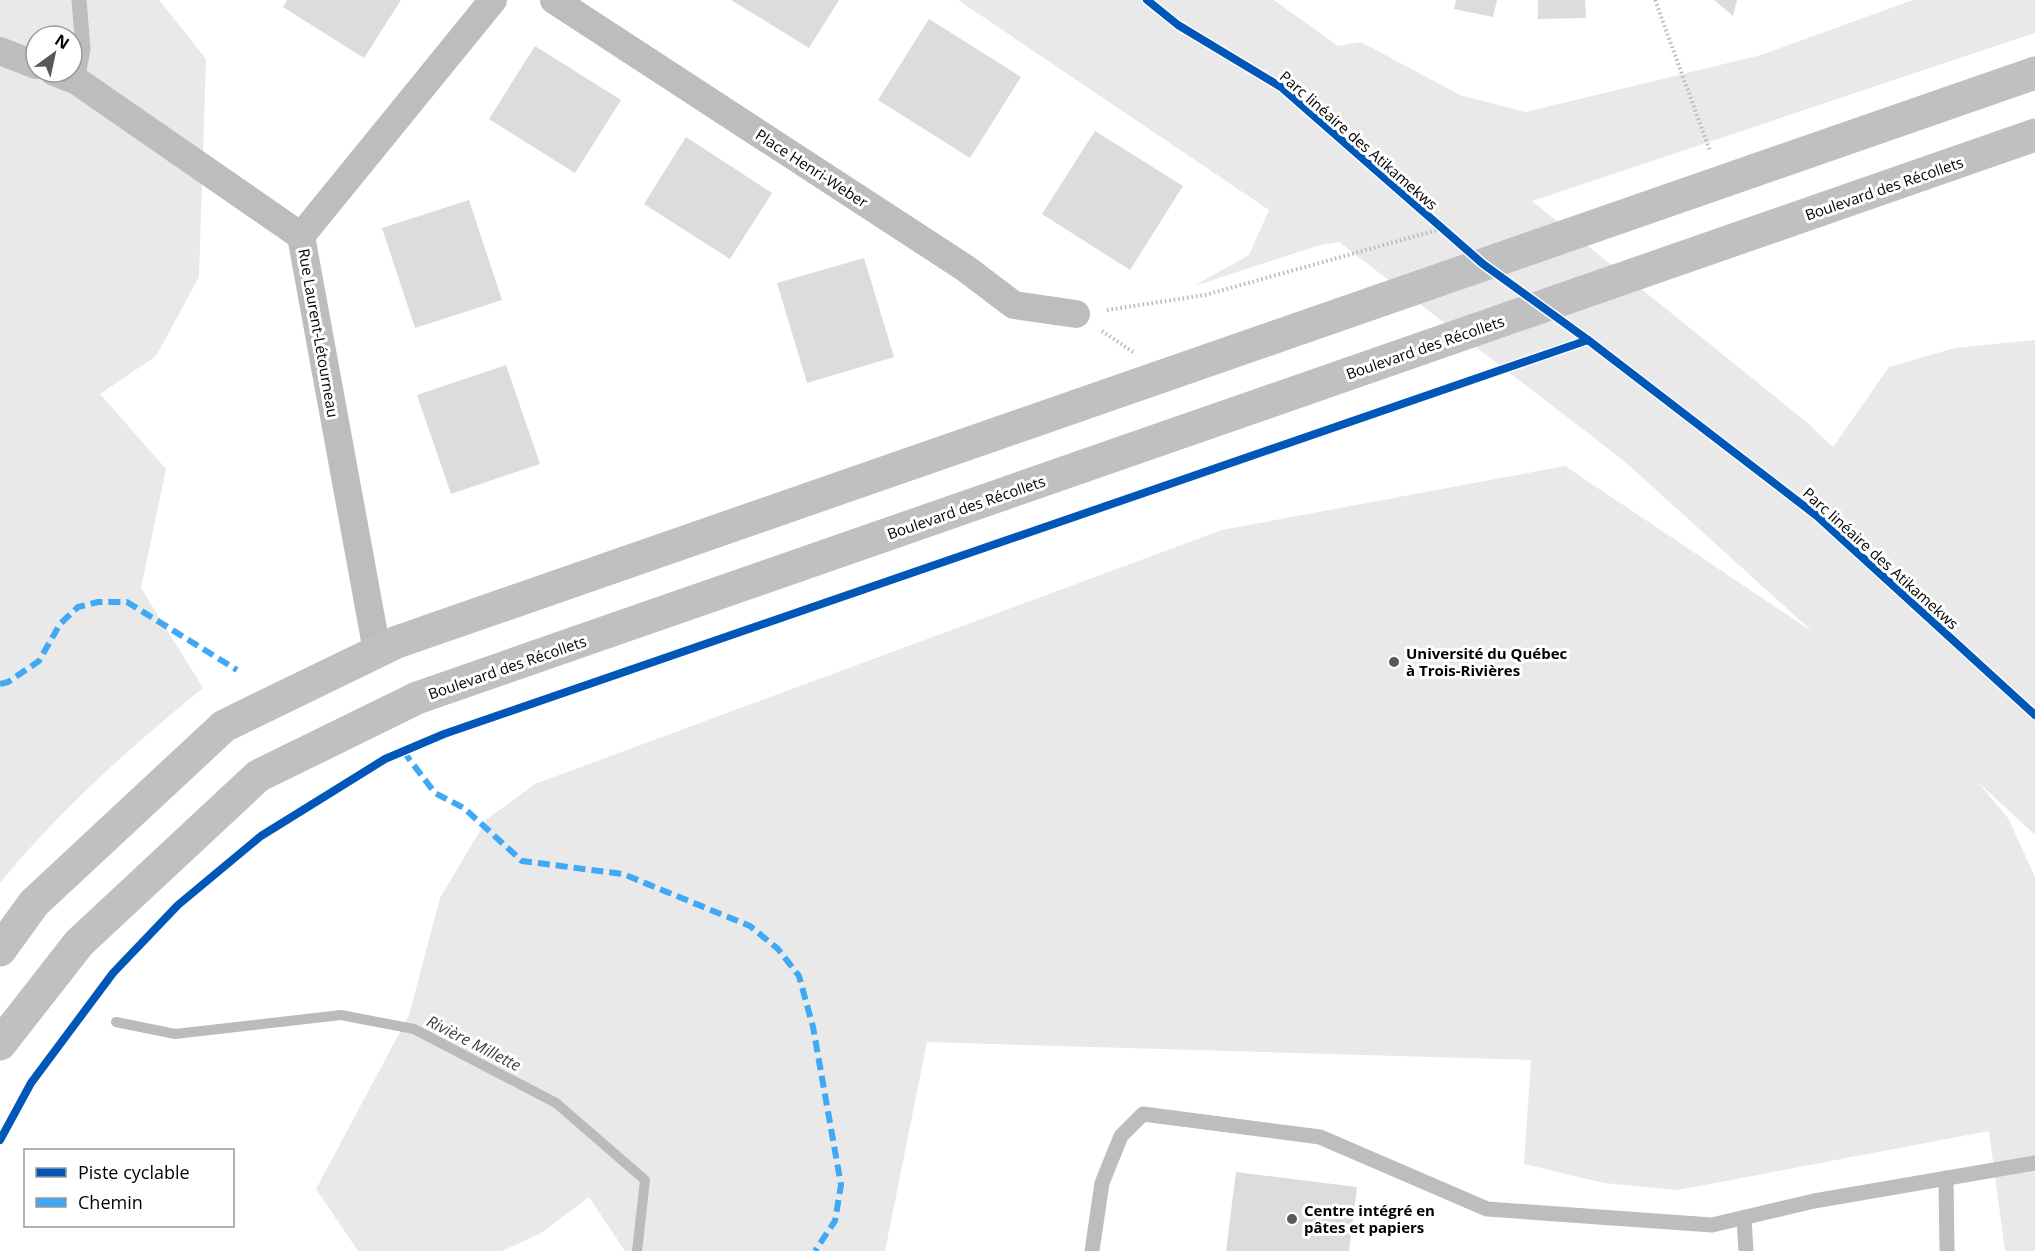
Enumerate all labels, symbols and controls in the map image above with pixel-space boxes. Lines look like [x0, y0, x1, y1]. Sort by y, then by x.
north arrow [24, 24, 84, 84]
text: N [51, 29, 74, 54]
street label: Parc linéaire des Atikamekws [1276, 66, 1442, 214]
street label: Place Henri-Weber [752, 124, 872, 212]
street label: Boulevard des Récollets [1802, 151, 1966, 225]
street label: Rue Laurent-Létourneau [294, 247, 344, 419]
street label: Boulevard des Récollets [1343, 310, 1507, 384]
street label: Boulevard des Récollets [884, 470, 1048, 544]
street label: Parc linéaire des Atikamekws [1799, 483, 1963, 633]
street label: Boulevard des Récollets [425, 630, 589, 704]
place label: Université du Québec à Trois-Rivières [1406, 643, 1568, 680]
marker: Université du Québec à Trois-Rivières [1387, 655, 1401, 669]
water label: Rivière Millette [423, 1010, 525, 1076]
legend [24, 1149, 234, 1227]
text: Piste cyclable [78, 1160, 190, 1184]
text: Chemin [78, 1190, 143, 1214]
place label: Centre intégré en pâtes et papiers [1304, 1200, 1435, 1237]
marker: Centre intégré en pâtes et papiers [1285, 1212, 1299, 1226]

